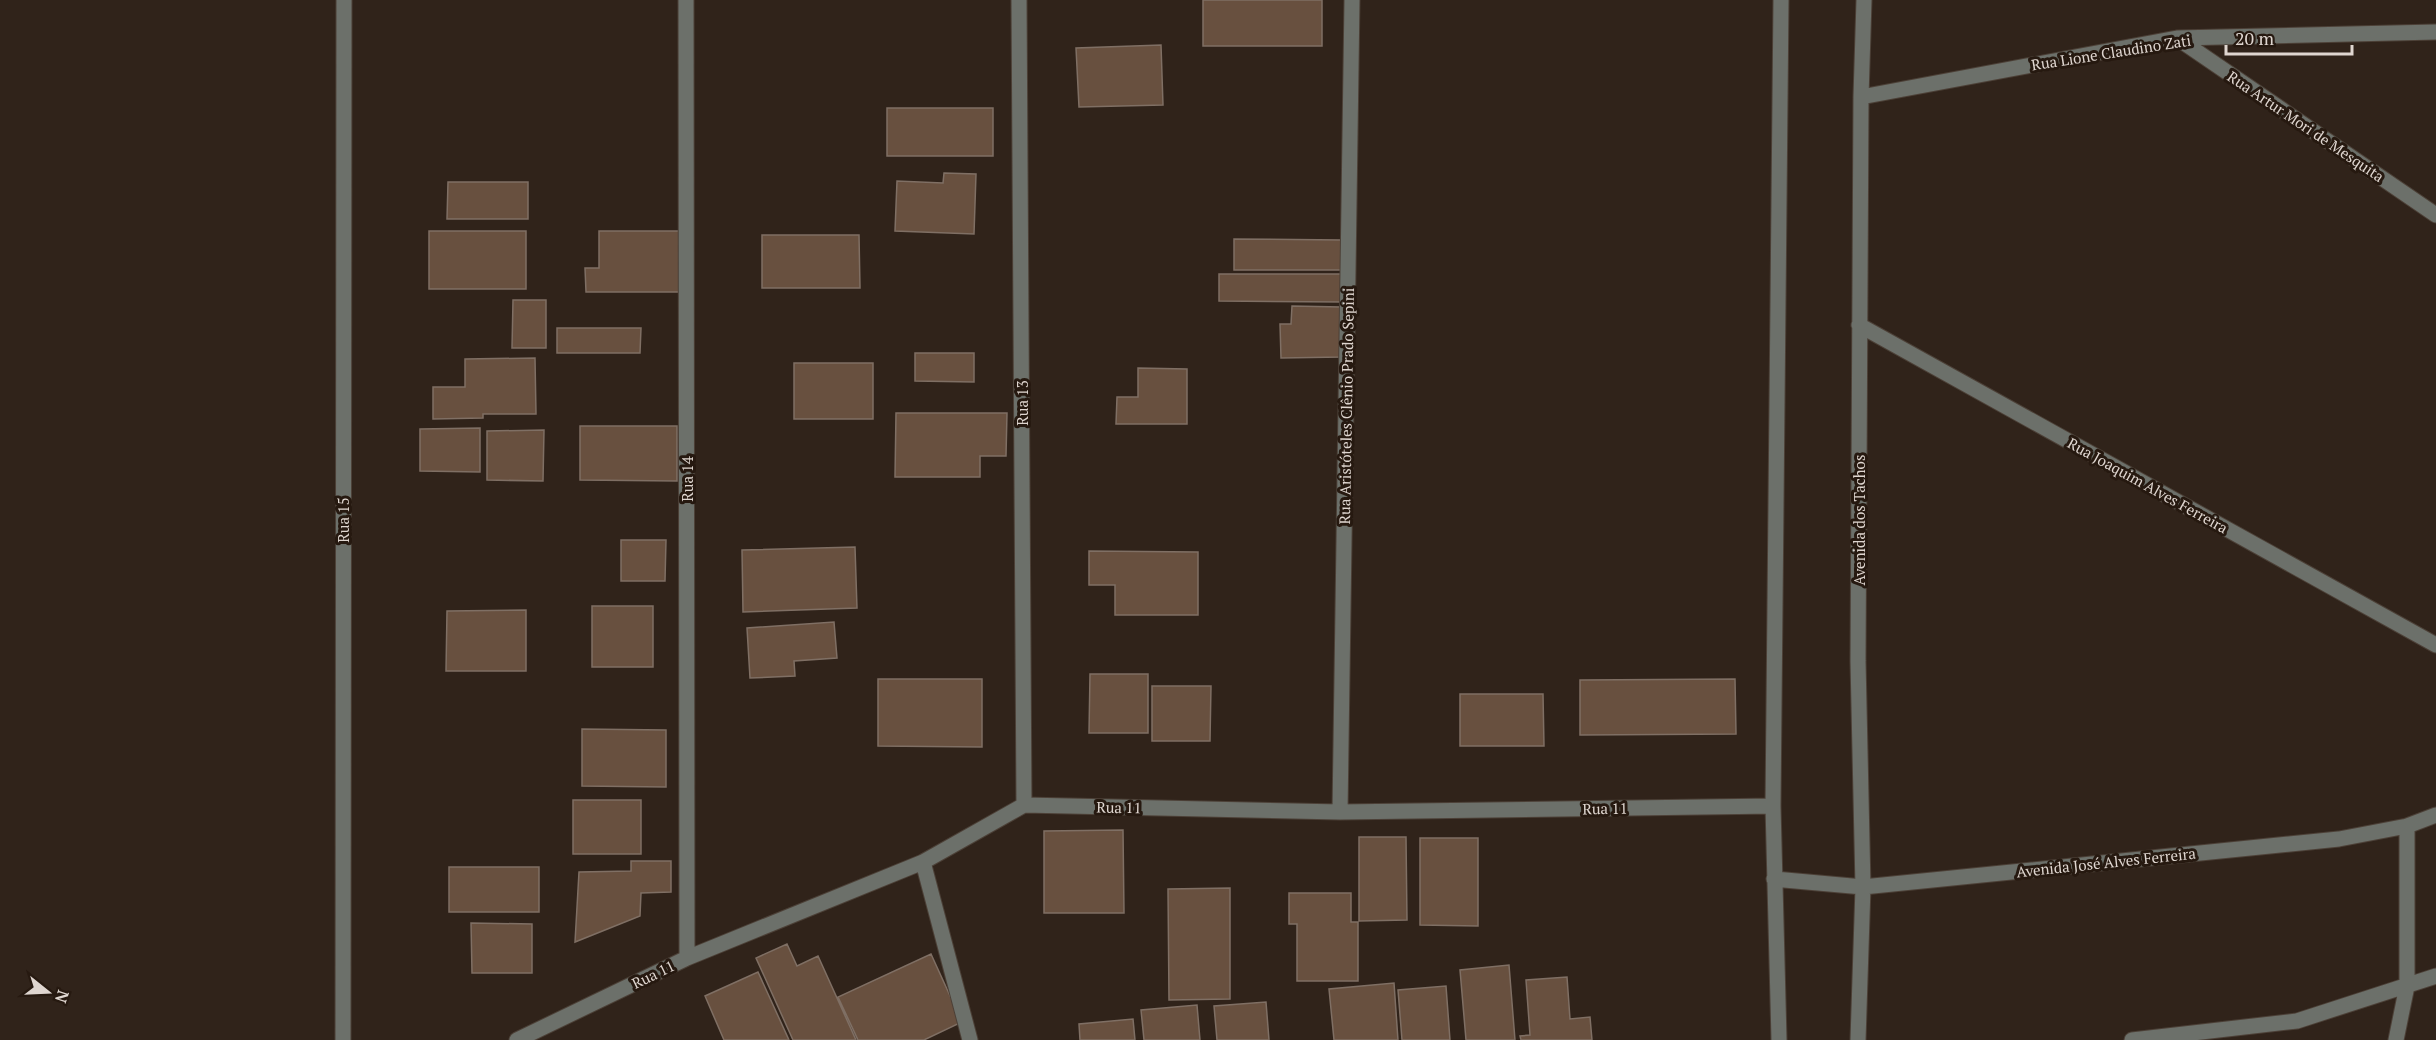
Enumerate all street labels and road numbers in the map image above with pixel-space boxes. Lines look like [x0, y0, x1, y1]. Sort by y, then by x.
street label: Rua Lione Claudino Zati [2030, 29, 2192, 75]
street label: Rua Artur Mori de Mesquita [2224, 66, 2389, 186]
street label: Rua Aristóteles Clênio Prado Sepini [1334, 287, 1358, 525]
street label: Rua 13 [1012, 380, 1032, 426]
street label: Rua Joaquim Alves Ferreira [2064, 433, 2232, 538]
street label: Avenida dos Tachos [1849, 455, 1869, 585]
street label: Rua 14 [677, 456, 697, 502]
street label: Rua 15 [333, 497, 353, 543]
street label: Rua 11 [1096, 797, 1142, 817]
street label: Rua 11 [1582, 798, 1628, 818]
street label: Avenida José Alves Ferreira [2015, 843, 2197, 881]
street label: Rua 11 [628, 955, 678, 993]

